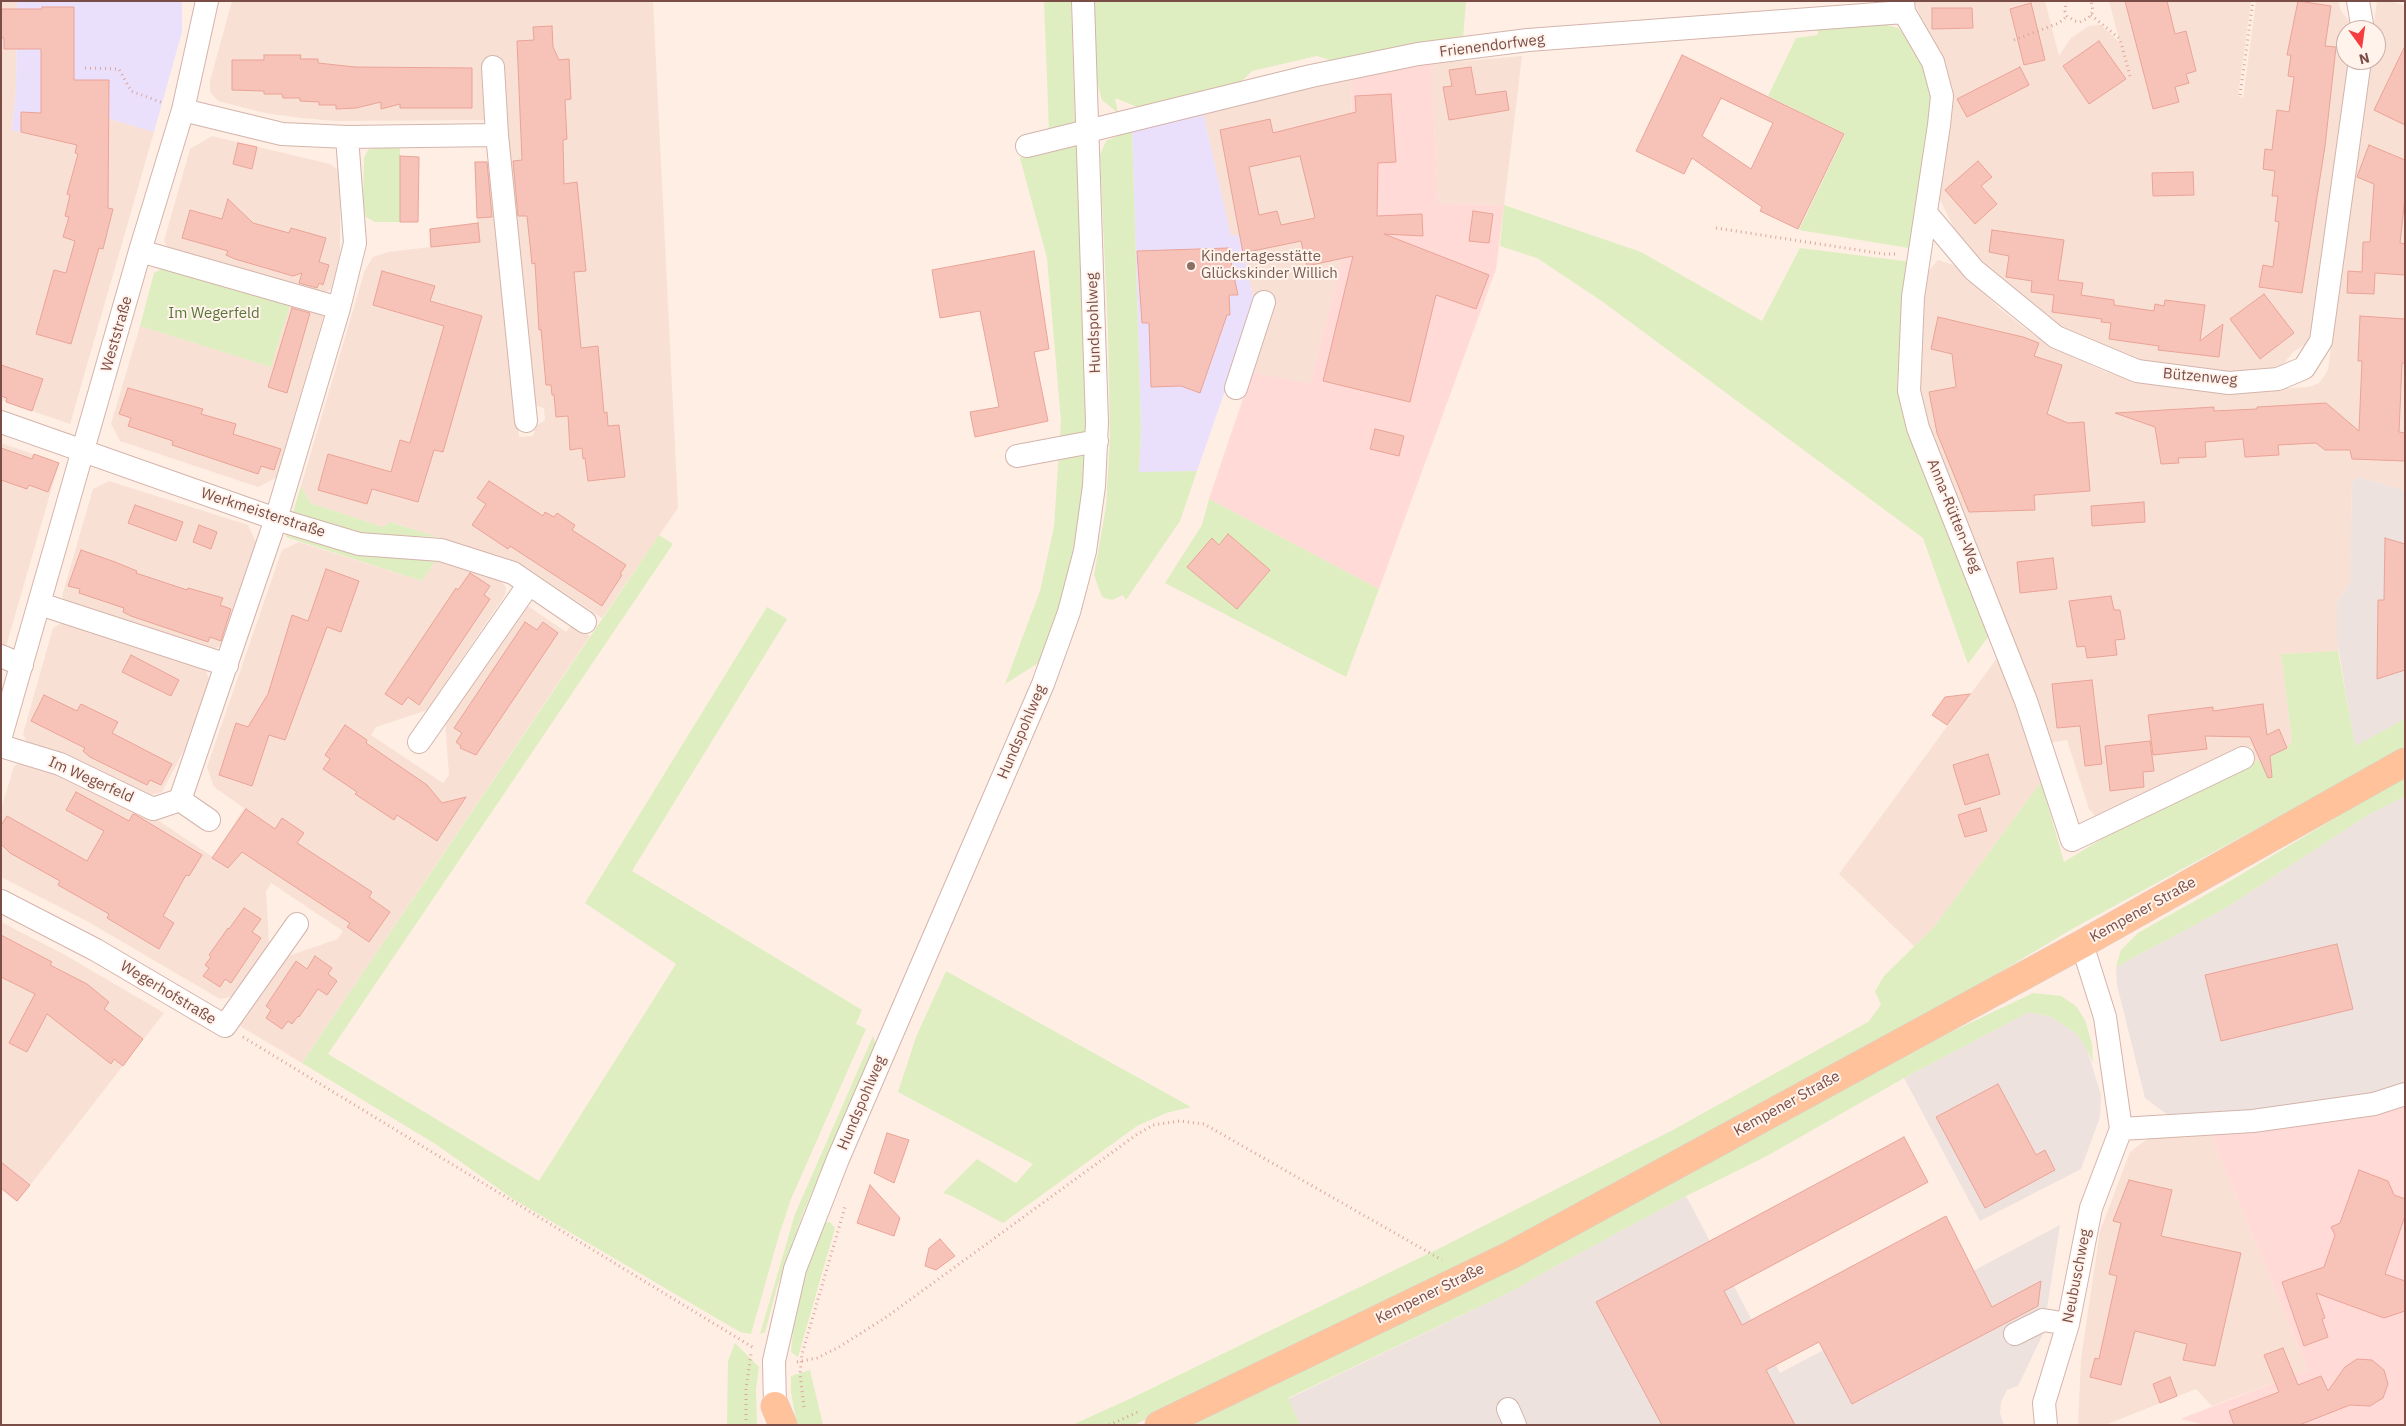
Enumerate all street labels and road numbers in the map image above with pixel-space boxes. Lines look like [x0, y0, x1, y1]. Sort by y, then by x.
street label: Frienendorfweg [1438, 31, 1546, 61]
street label: Hundspohlweg [1083, 272, 1105, 374]
street label: Weststraße [98, 294, 136, 374]
street label: Bützenweg [2162, 365, 2238, 389]
street label: Anna-Rütten-Weg [1923, 457, 1985, 575]
street label: Werkmeisterstraße [199, 484, 327, 542]
street label: Hundspohlweg [994, 682, 1050, 782]
street label: Im Wegerfeld [46, 753, 136, 807]
street label: Kempener Straße [2087, 873, 2199, 947]
street label: Wegerhofstraße [117, 957, 219, 1029]
street label: Hundspohlweg [834, 1053, 890, 1153]
street label: Kempener Straße [1731, 1067, 1843, 1141]
street label: Neubuschweg [2059, 1227, 2095, 1325]
street label: Kempener Straße [1373, 1260, 1487, 1328]

